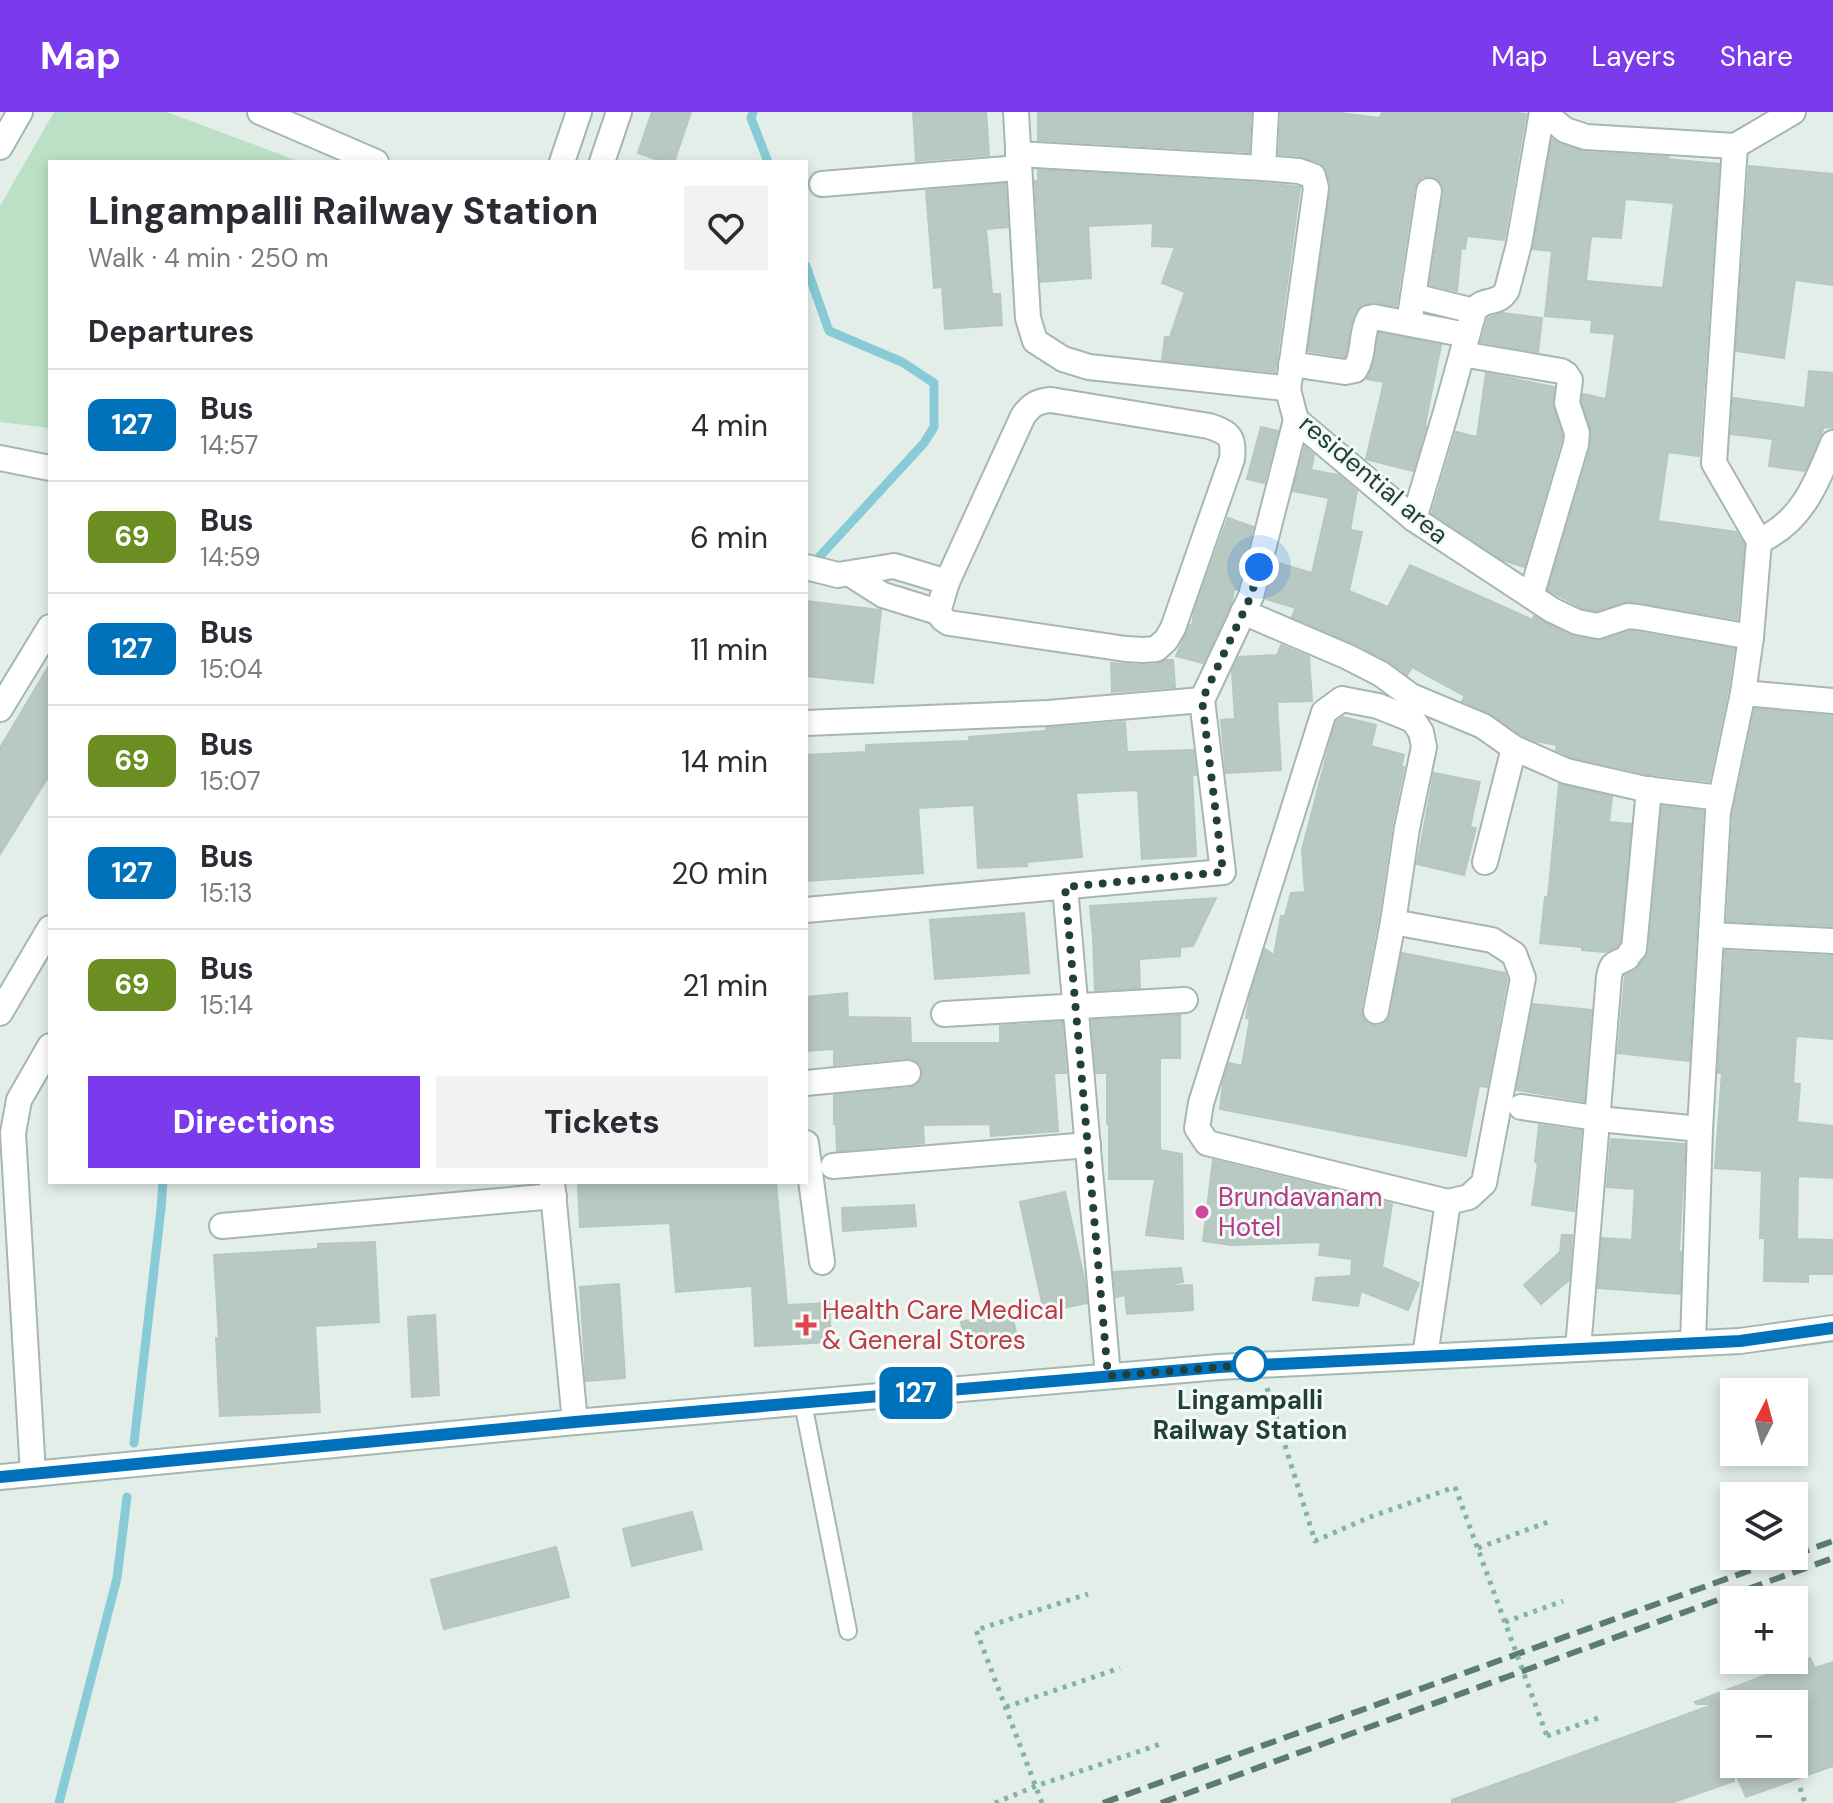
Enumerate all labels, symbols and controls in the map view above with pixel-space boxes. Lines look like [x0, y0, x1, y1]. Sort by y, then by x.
text: Map [40, 31, 121, 81]
text: Map [1491, 38, 1548, 75]
text: Layers [1592, 38, 1676, 75]
text: Share [1720, 38, 1793, 75]
text: Lingampalli Railway Station [88, 186, 598, 236]
button: heart [684, 186, 768, 270]
text: Walk · 4 min · 250 m [88, 241, 329, 275]
text: Departures [88, 312, 254, 351]
text: Bus [200, 389, 254, 428]
text: 127 [111, 406, 153, 443]
text: 4 min [691, 406, 768, 445]
street label: residential area [1292, 407, 1456, 551]
text: 14:57 [200, 428, 258, 462]
text: Bus [200, 501, 254, 540]
text: 69 [115, 518, 149, 555]
text: 6 min [690, 518, 768, 557]
text: 14:59 [200, 540, 261, 574]
your location [1239, 547, 1279, 587]
text: Bus [200, 613, 254, 652]
text: 127 [111, 630, 153, 667]
text: 11 min [690, 630, 768, 669]
text: 15:04 [200, 652, 263, 686]
text: Bus [200, 725, 254, 764]
text: 69 [115, 742, 149, 779]
text: 14 min [681, 742, 768, 781]
text: 15:07 [200, 764, 261, 798]
text: Bus [200, 837, 254, 876]
text: 127 [111, 854, 153, 891]
text: 20 min [671, 854, 768, 893]
text: 15:13 [200, 876, 253, 910]
text: Bus [200, 949, 254, 988]
text: 69 [115, 966, 149, 1003]
text: 21 min [682, 966, 768, 1005]
text: 15:14 [200, 988, 253, 1022]
button: Directions [88, 1076, 420, 1168]
button: Tickets [436, 1076, 768, 1168]
place label: Brundavanam Hotel [1218, 1180, 1383, 1244]
marker: Brundavanam Hotel [1193, 1203, 1211, 1221]
place label: Health Care Medical & General Stores [822, 1293, 1064, 1357]
marker: Health Care Medical & General Stores [797, 1316, 815, 1334]
marker: Lingampalli Railway Station [1233, 1347, 1267, 1381]
line badge: 127 [870, 1367, 962, 1419]
text: 127 [895, 1374, 937, 1411]
north arrow [1720, 1378, 1808, 1466]
map controls [1720, 1378, 1808, 1778]
place label: Lingampalli Railway Station [1153, 1383, 1347, 1447]
button: layers [1720, 1482, 1808, 1570]
button: + [1720, 1586, 1808, 1674]
button: − [1720, 1690, 1808, 1778]

